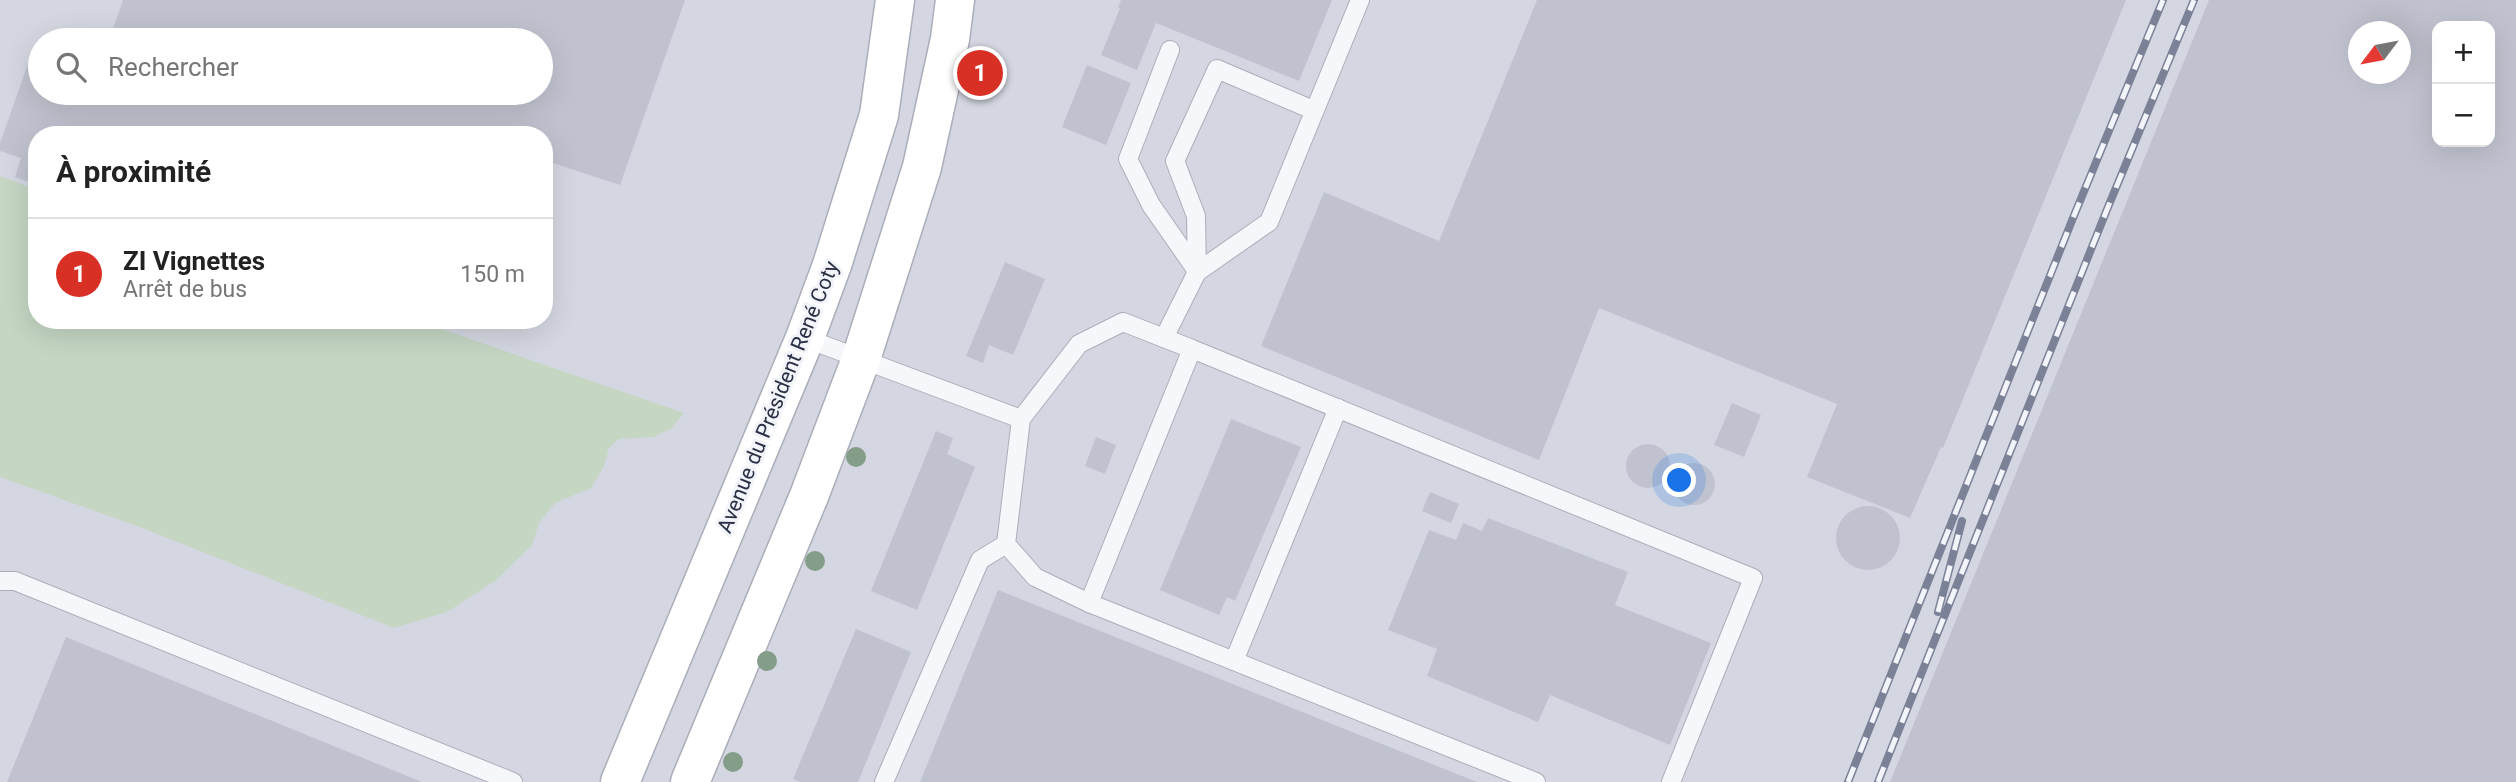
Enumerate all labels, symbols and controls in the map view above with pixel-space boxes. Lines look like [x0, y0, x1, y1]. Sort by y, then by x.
north arrow [2348, 21, 2411, 84]
map controls [2432, 21, 2495, 147]
button: + [2432, 21, 2495, 84]
search box [28, 28, 553, 105]
pin: 1 [957, 47, 1003, 99]
icon: search [52, 48, 90, 86]
text: Rechercher [108, 52, 239, 82]
button: − [2432, 84, 2495, 147]
text: À proximité [56, 154, 211, 189]
text: ZI Vignettes [123, 246, 265, 276]
street label: Avenue du Président René Coty [712, 258, 844, 536]
text: 1 [72, 261, 86, 288]
text: 150 m [460, 261, 525, 288]
text: Arrêt de bus [123, 276, 247, 303]
your location [1662, 463, 1696, 497]

